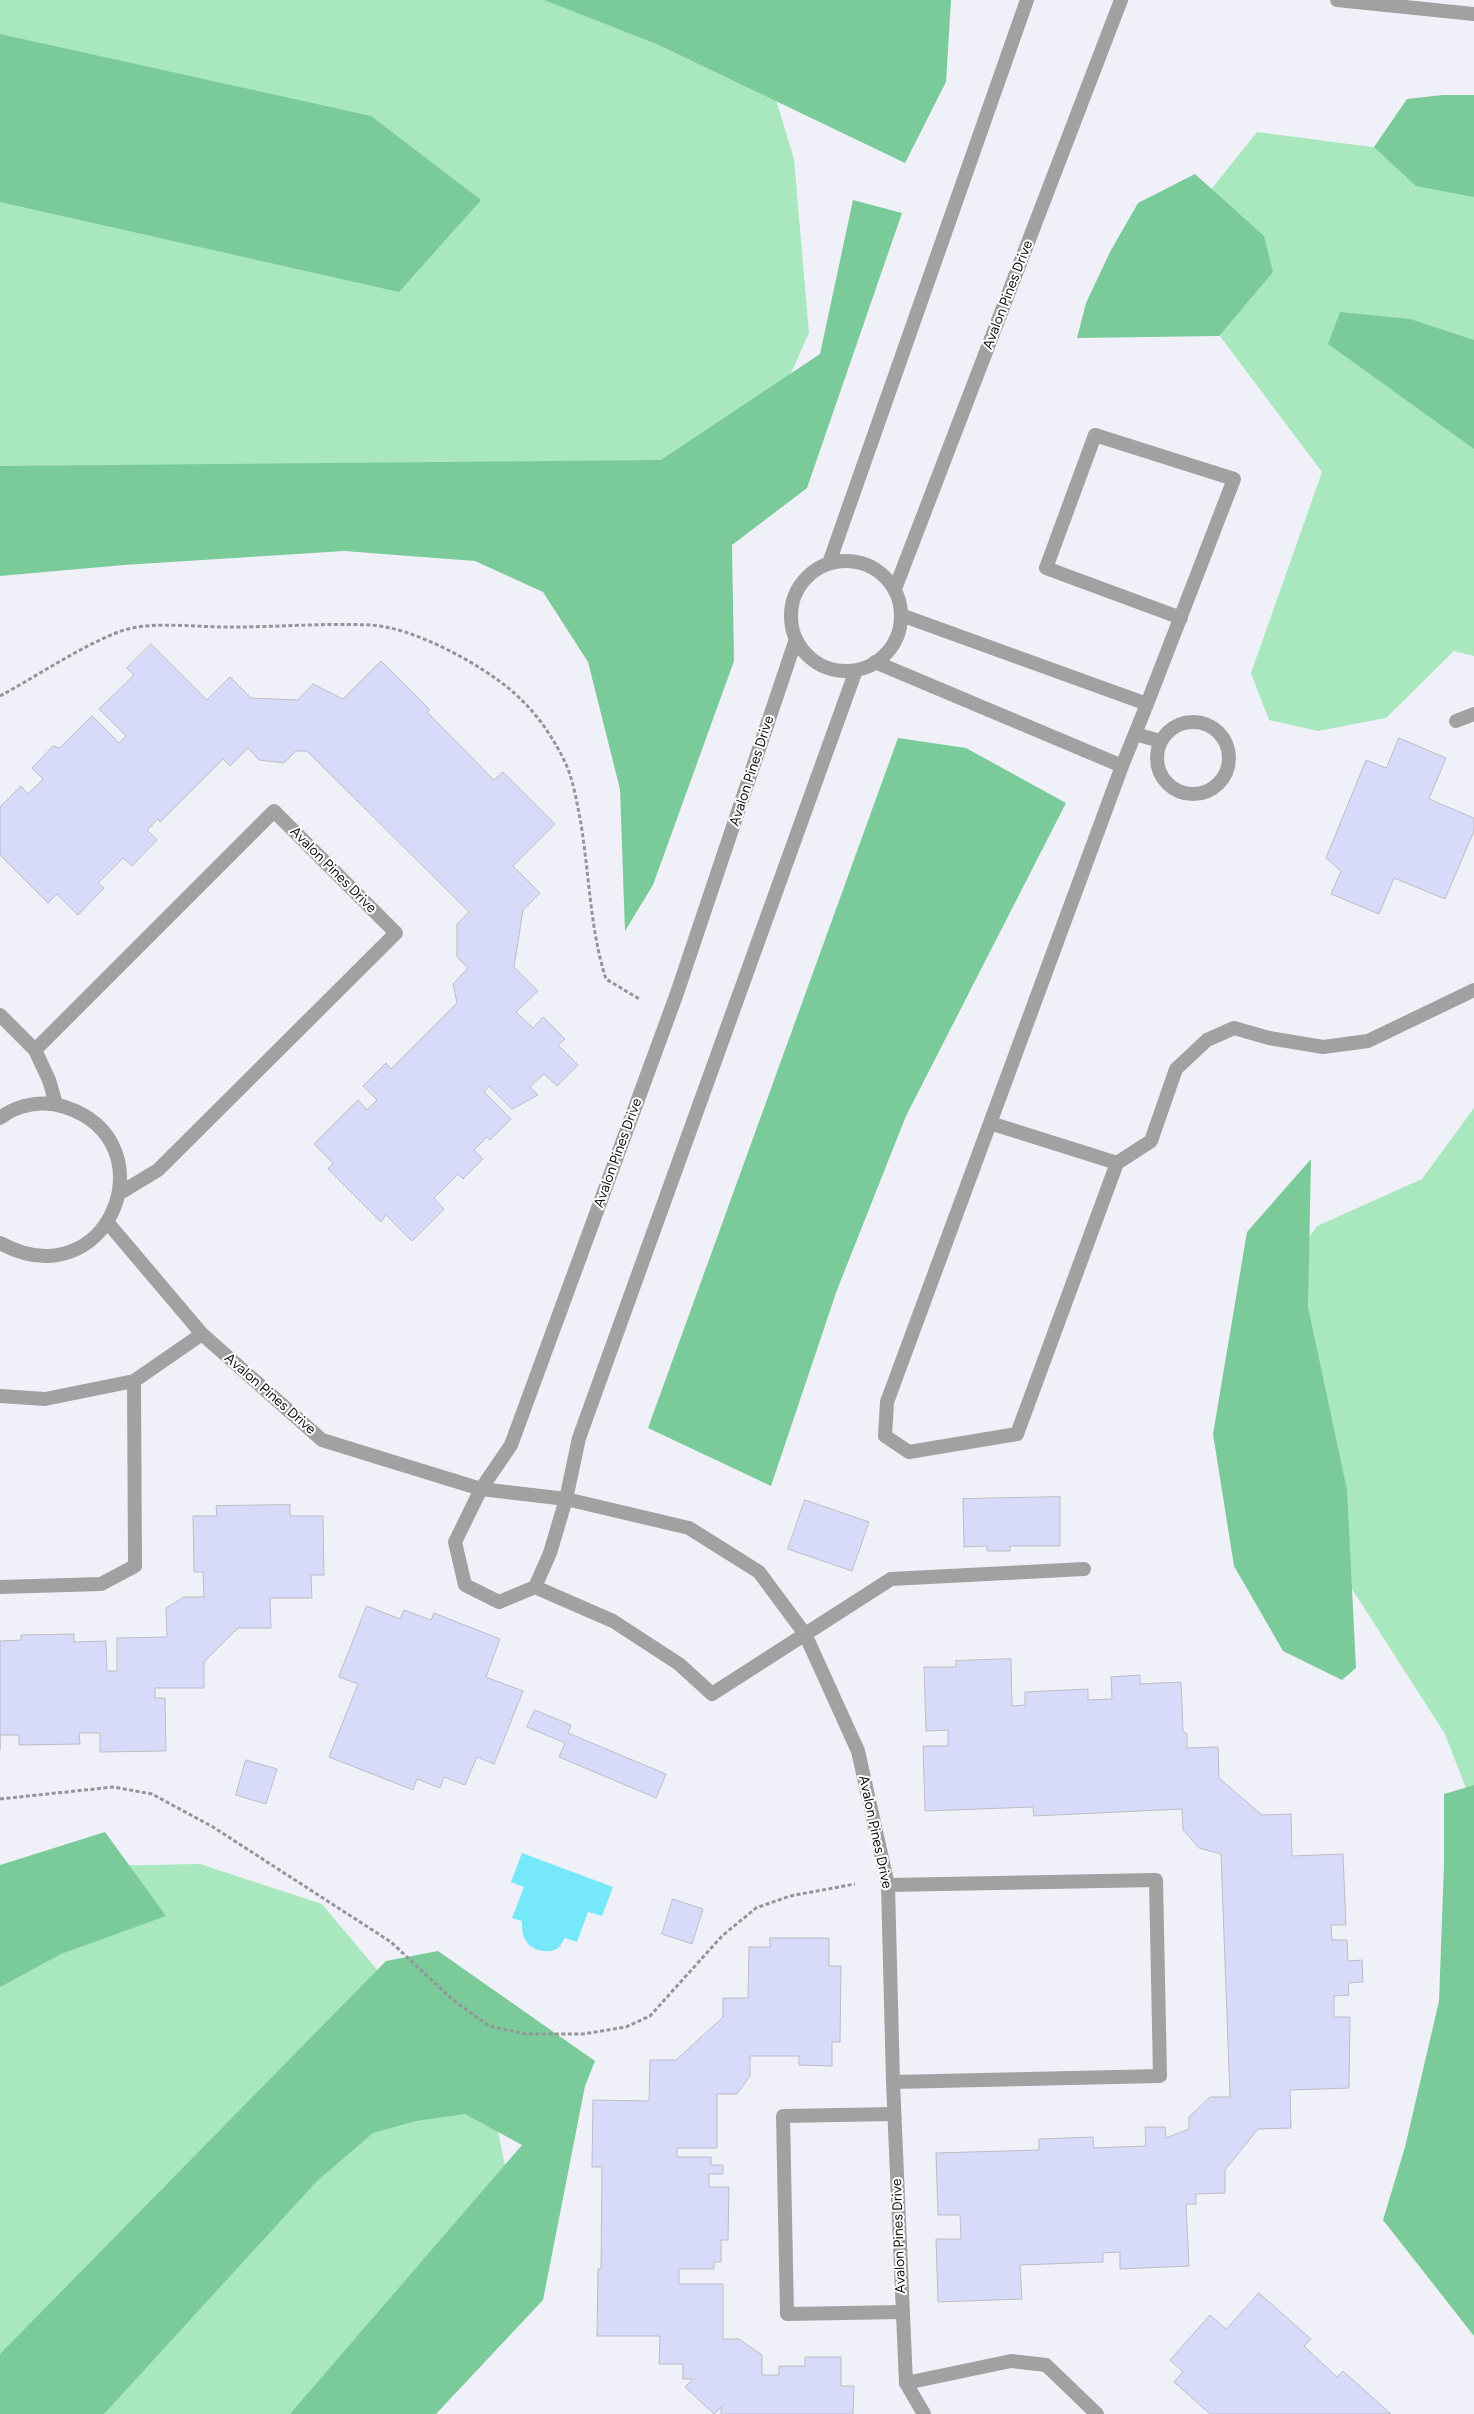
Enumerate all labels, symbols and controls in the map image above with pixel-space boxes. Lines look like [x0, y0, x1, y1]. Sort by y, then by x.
street label: Avalon Pines Drive [980, 238, 1036, 352]
street label: Avalon Pines Drive [726, 714, 778, 828]
street label: Avalon Pines Drive [286, 823, 380, 917]
street label: Avalon Pines Drive [590, 1096, 646, 1210]
street label: Avalon Pines Drive [221, 1350, 319, 1438]
street label: Avalon Pines Drive [855, 1774, 895, 1890]
street label: Avalon Pines Drive [889, 2178, 909, 2294]

